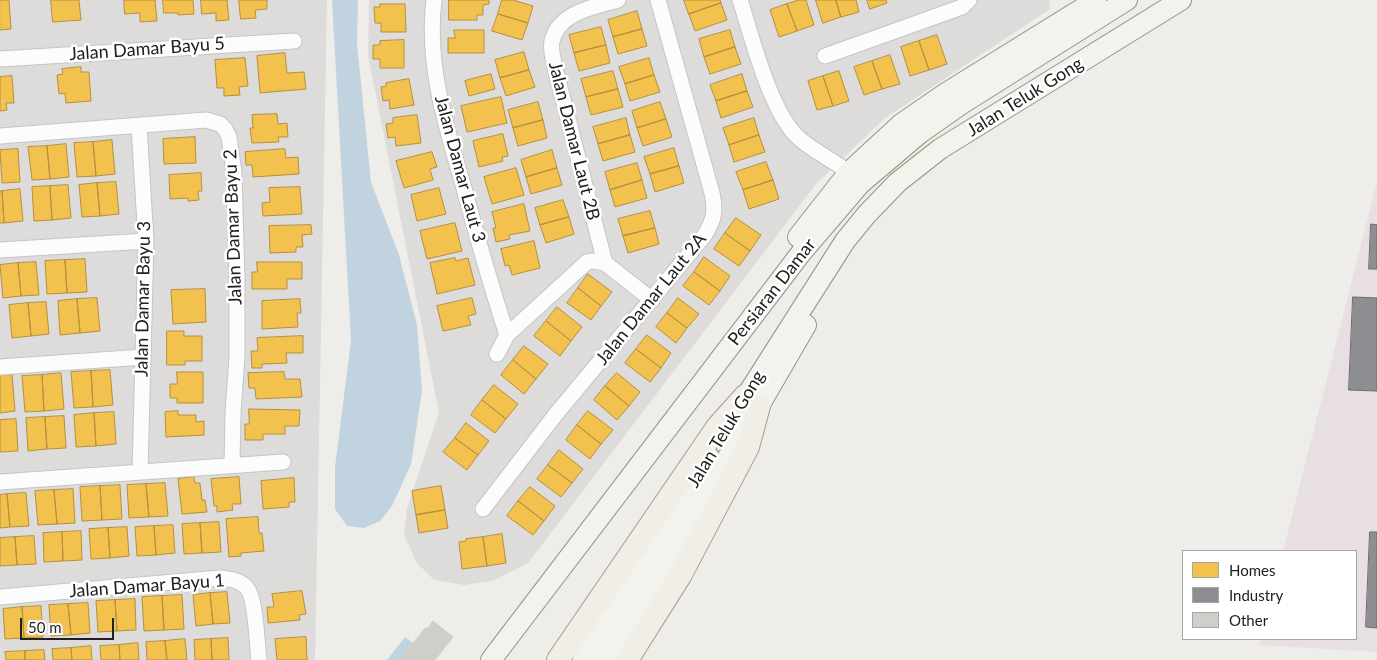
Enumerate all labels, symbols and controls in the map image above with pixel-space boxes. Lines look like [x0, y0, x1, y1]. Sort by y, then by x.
street label: Jalan Damar Bayu 5 [68, 33, 226, 65]
street label: Jalan Teluk Gong [963, 53, 1087, 141]
street label: Jalan Damar Laut 2B [544, 59, 604, 223]
street label: Jalan Damar Laut 3 [430, 93, 490, 245]
street label: Jalan Damar Bayu 2 [219, 149, 247, 305]
street label: Jalan Damar Bayu 3 [131, 221, 155, 377]
street label: Jalan Damar Laut 2A [591, 229, 711, 369]
street label: Persiaran Damar [723, 234, 821, 350]
street label: Jalan Teluk Gong [683, 367, 769, 491]
legend [1182, 550, 1357, 640]
text: Homes [1229, 561, 1275, 579]
street label: Jalan Damar Bayu 1 [68, 570, 226, 602]
text: Industry [1229, 586, 1283, 604]
scale bar [22, 608, 116, 640]
text: Other [1229, 611, 1268, 629]
text: 50 m [28, 618, 62, 636]

